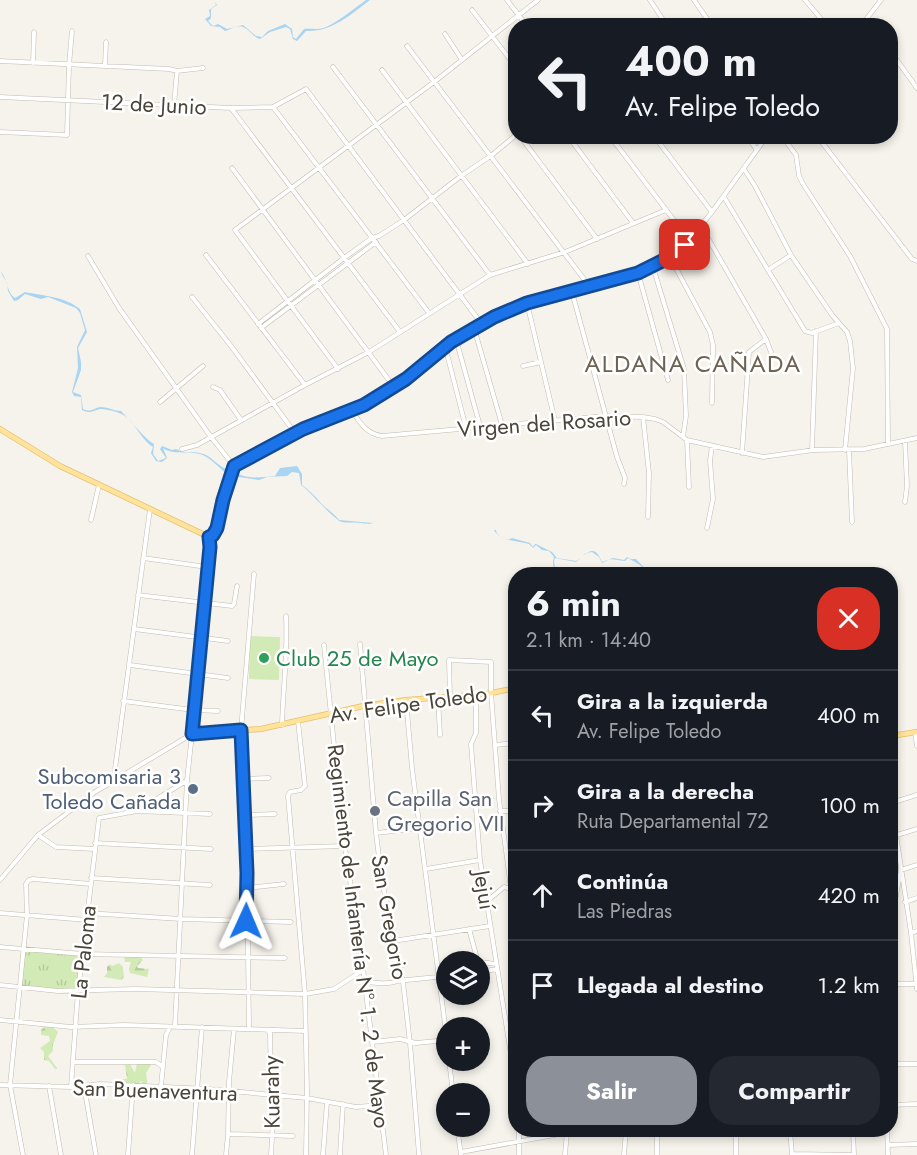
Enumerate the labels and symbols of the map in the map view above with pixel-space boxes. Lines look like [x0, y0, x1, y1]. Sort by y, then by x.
street label: 12 de Junio [100, 85, 208, 123]
pin [659, 219, 710, 270]
district label: ALDANA CAÑADA [584, 346, 802, 381]
street label: Virgen del Rosario [456, 401, 632, 445]
place label: Club 25 de Mayo [276, 642, 438, 674]
marker: Club 25 de Mayo [257, 651, 271, 665]
street label: Av. Felipe Toledo [327, 677, 489, 731]
street label: Regimiento de Infantería N° 1. 2 de Mayo [320, 742, 398, 1130]
place label: Subcomisaria 3 Toledo Cañada [38, 760, 181, 817]
marker: Subcomisaria 3 Toledo Cañada [186, 782, 200, 796]
place label: Capilla San Gregorio VII [387, 782, 504, 839]
marker: Capilla San Gregorio VII [368, 804, 382, 818]
street label: San Gregorio [363, 852, 417, 982]
street label: Jejuí [466, 865, 504, 913]
position arrow [214, 889, 278, 953]
street label: La Paloma [62, 904, 104, 1000]
street label: Kuarahy [254, 1055, 288, 1129]
street label: San Buenaventura [72, 1071, 238, 1109]

